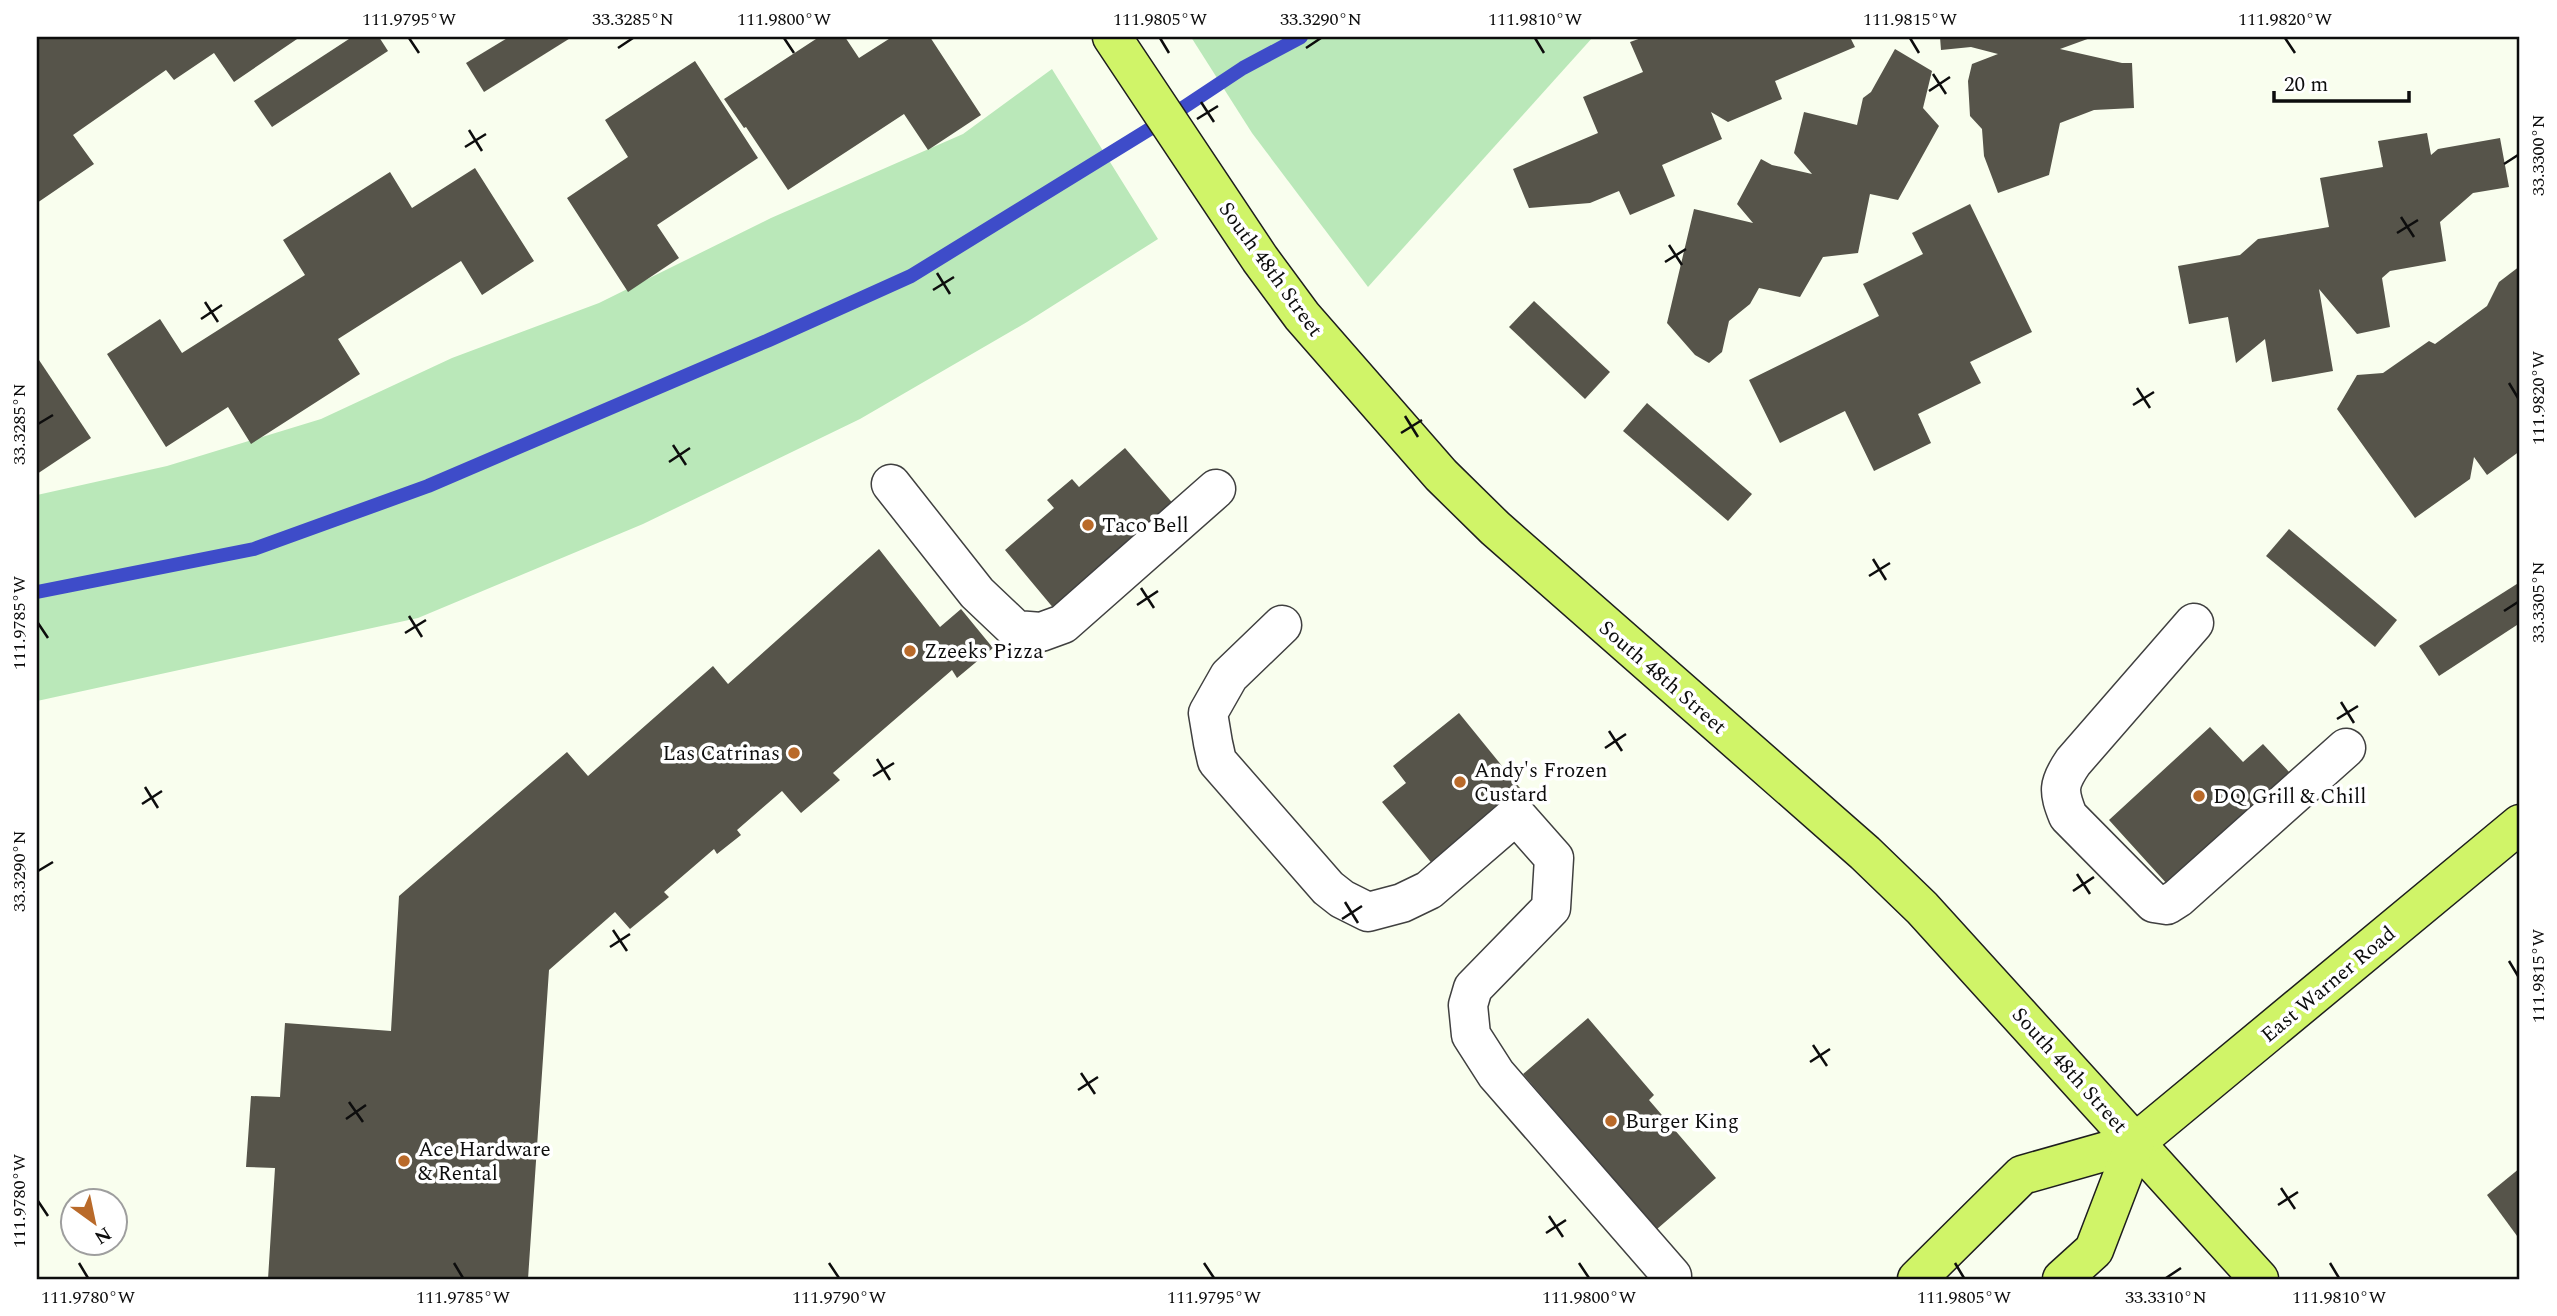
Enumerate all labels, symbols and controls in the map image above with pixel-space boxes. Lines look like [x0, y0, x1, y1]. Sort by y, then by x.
text: 111.9795°W [362, 6, 456, 33]
text: 33.3285°N [592, 6, 674, 33]
text: 111.9800°W [737, 6, 831, 33]
text: 111.9805°W [1113, 6, 1207, 33]
text: 33.3290°N [1280, 6, 1362, 33]
text: 111.9810°W [1488, 6, 1582, 33]
text: 111.9815°W [1863, 6, 1957, 33]
text: 111.9820°W [2238, 6, 2332, 33]
scale bar [2274, 60, 2408, 104]
text: 20 m [2284, 69, 2328, 101]
text: 33.3300°N [2525, 114, 2552, 196]
street label: South 48th Street [1210, 195, 1330, 344]
text: 111.9820°W [2525, 351, 2552, 445]
text: 33.3285°N [6, 383, 33, 465]
place label: Taco Bell [1102, 510, 1189, 542]
marker: Taco Bell [1080, 517, 1096, 533]
text: 33.3305°N [2525, 561, 2552, 643]
text: 111.9785°W [6, 576, 33, 670]
street label: South 48th Street [1591, 613, 1733, 743]
place label: Zzeeks Pizza [924, 636, 1044, 668]
marker: Zzeeks Pizza [902, 643, 918, 659]
place label: Las Catrinas [663, 738, 780, 770]
marker: Las Catrinas [786, 745, 802, 761]
place label: Andy's Frozen Custard [1474, 755, 1607, 811]
marker: Andy's Frozen Custard [1452, 774, 1468, 790]
place label: DQ Grill & Chill [2213, 781, 2366, 813]
marker: DQ Grill & Chill [2191, 788, 2207, 804]
text: 33.3290°N [6, 830, 33, 912]
street label: East Warner Road [2254, 919, 2403, 1051]
text: 111.9815°W [2525, 929, 2552, 1023]
street label: South 48th Street [2004, 1000, 2135, 1141]
place label: Burger King [1625, 1106, 1739, 1138]
marker: Burger King [1603, 1113, 1619, 1129]
place label: Ace Hardware & Rental [418, 1134, 551, 1190]
marker: Ace Hardware & Rental [396, 1153, 412, 1169]
text: 111.9780°W [6, 1154, 33, 1248]
north arrow [60, 1186, 130, 1256]
text: N [88, 1219, 117, 1251]
text: 111.9780°W [41, 1284, 135, 1311]
text: 111.9785°W [416, 1284, 510, 1311]
text: 111.9790°W [792, 1284, 886, 1311]
text: 111.9795°W [1167, 1284, 1261, 1311]
text: 111.9800°W [1542, 1284, 1636, 1311]
text: 111.9805°W [1917, 1284, 2011, 1311]
text: 33.3310°N [2125, 1284, 2207, 1311]
text: 111.9810°W [2292, 1284, 2386, 1311]

